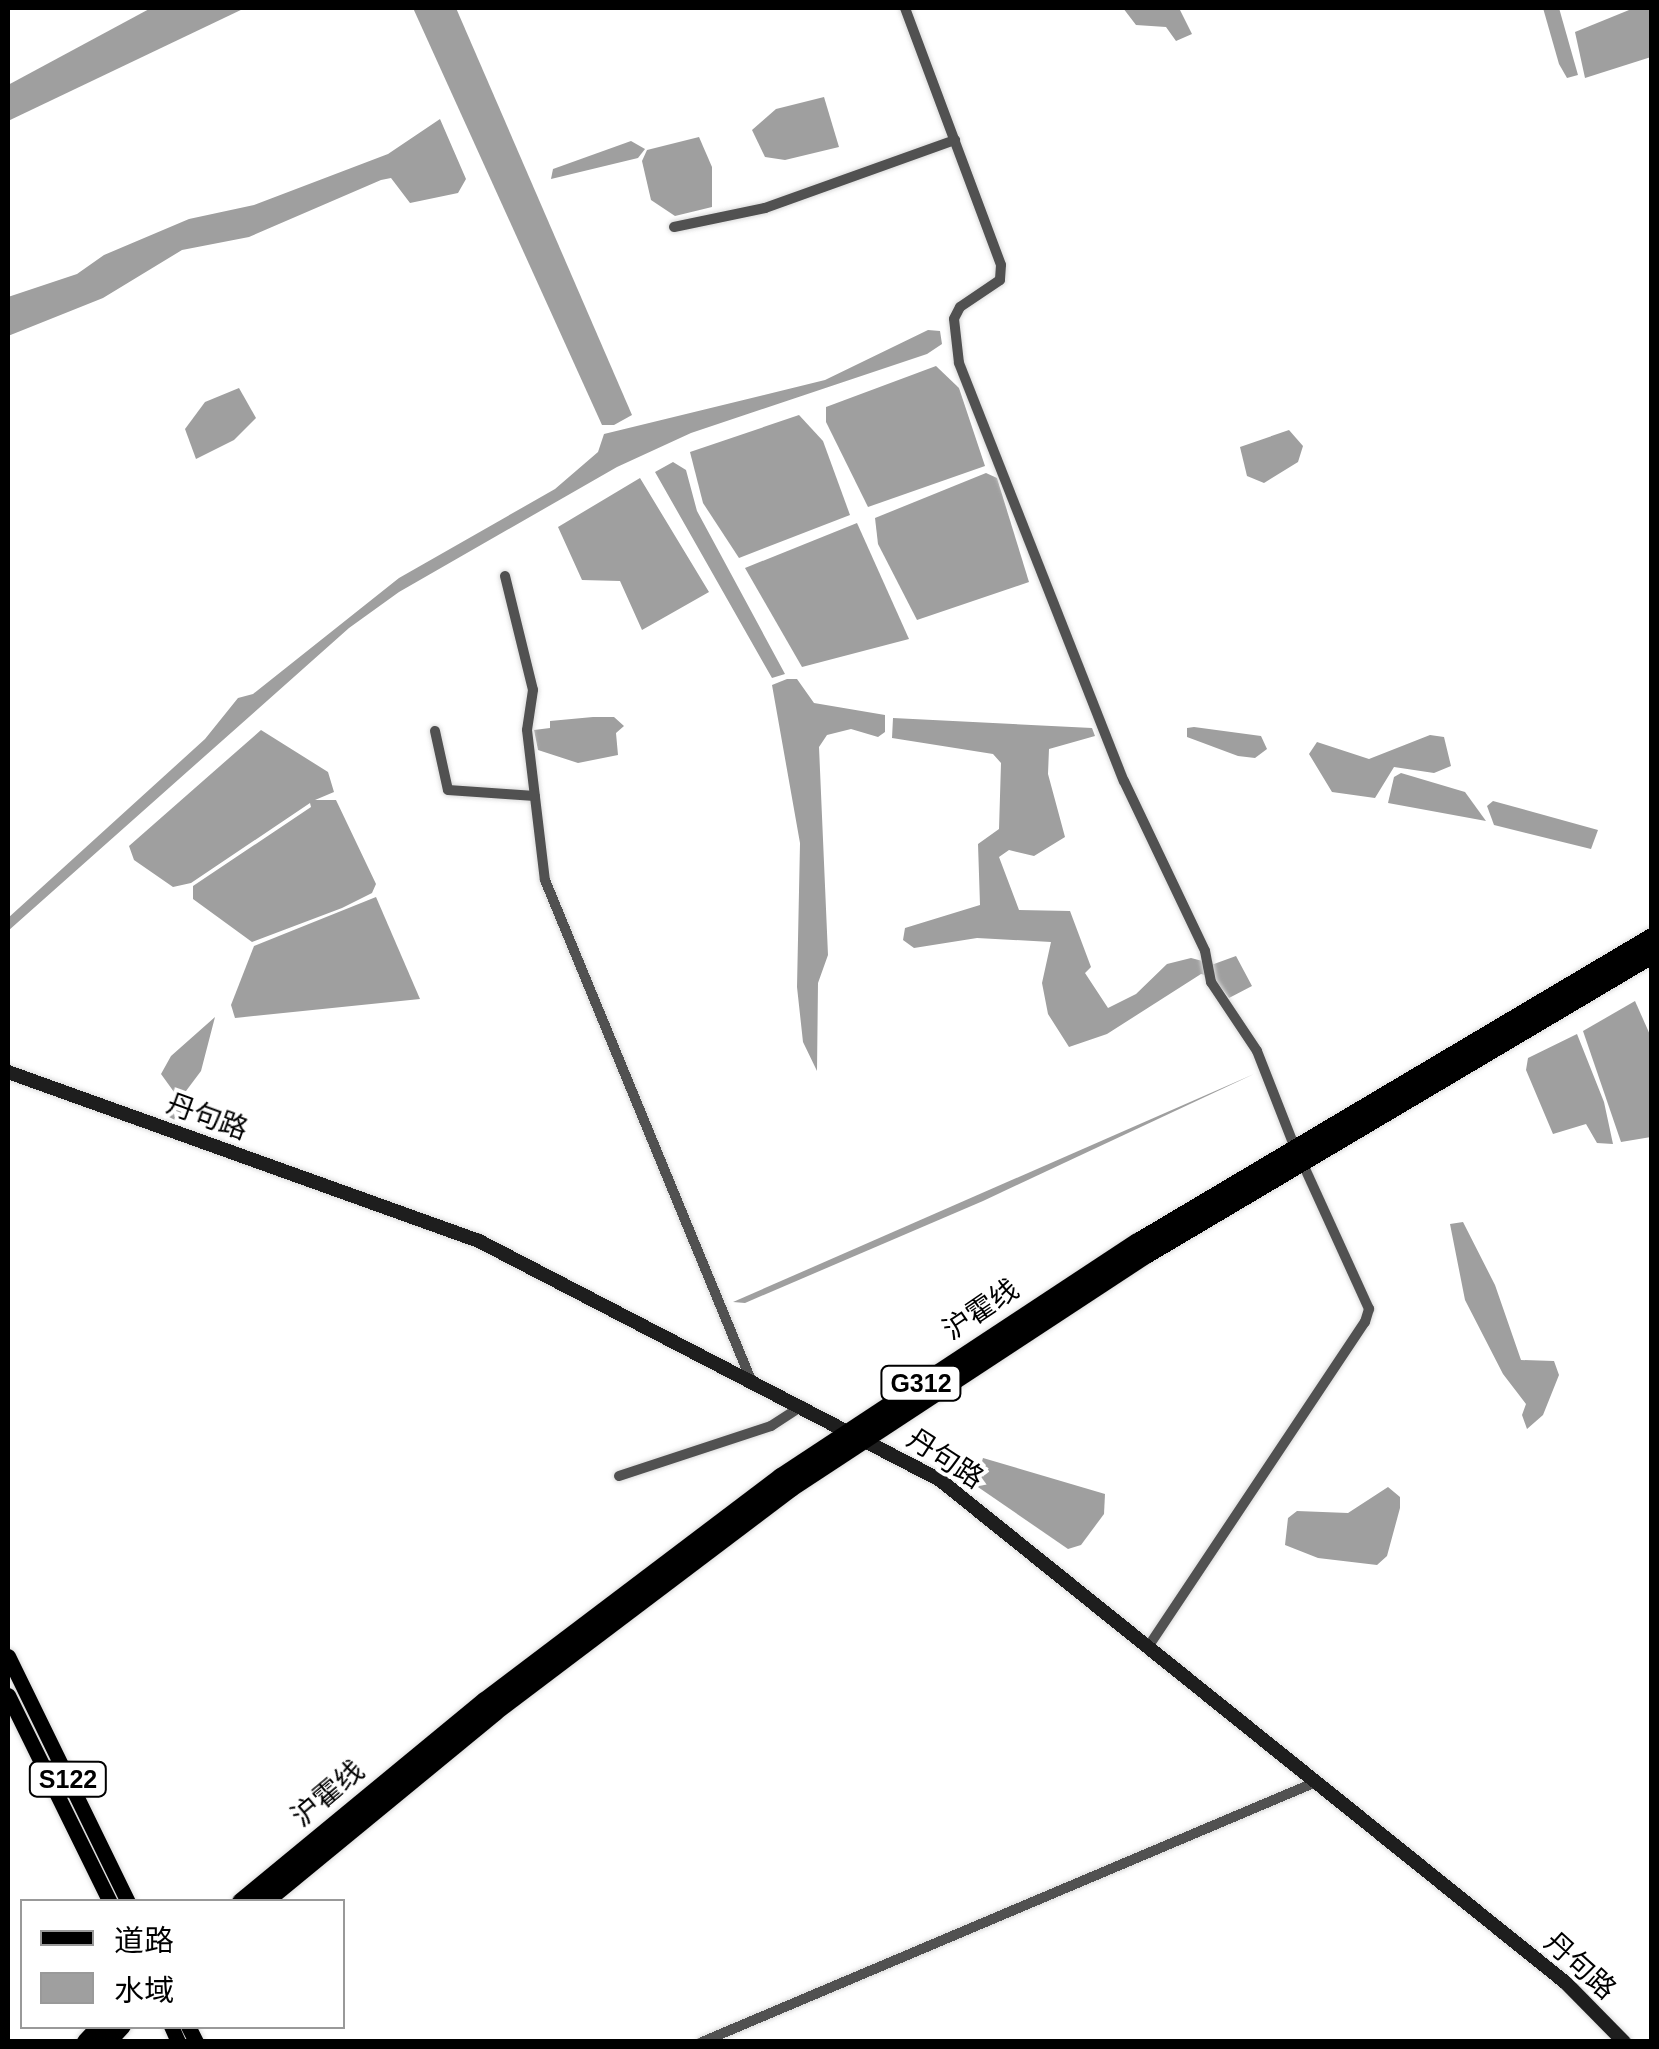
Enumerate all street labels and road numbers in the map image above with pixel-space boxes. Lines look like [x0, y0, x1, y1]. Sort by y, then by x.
street label: 丹句路 [162, 1087, 252, 1147]
street label: 沪霍线 [937, 1273, 1025, 1347]
road number: G312 [878, 1363, 964, 1403]
street label: 丹句路 [901, 1422, 989, 1496]
street label: 沪霍线 [285, 1754, 371, 1834]
road number: S122 [28, 1759, 108, 1799]
street label: 丹句路 [1538, 1925, 1622, 2007]

